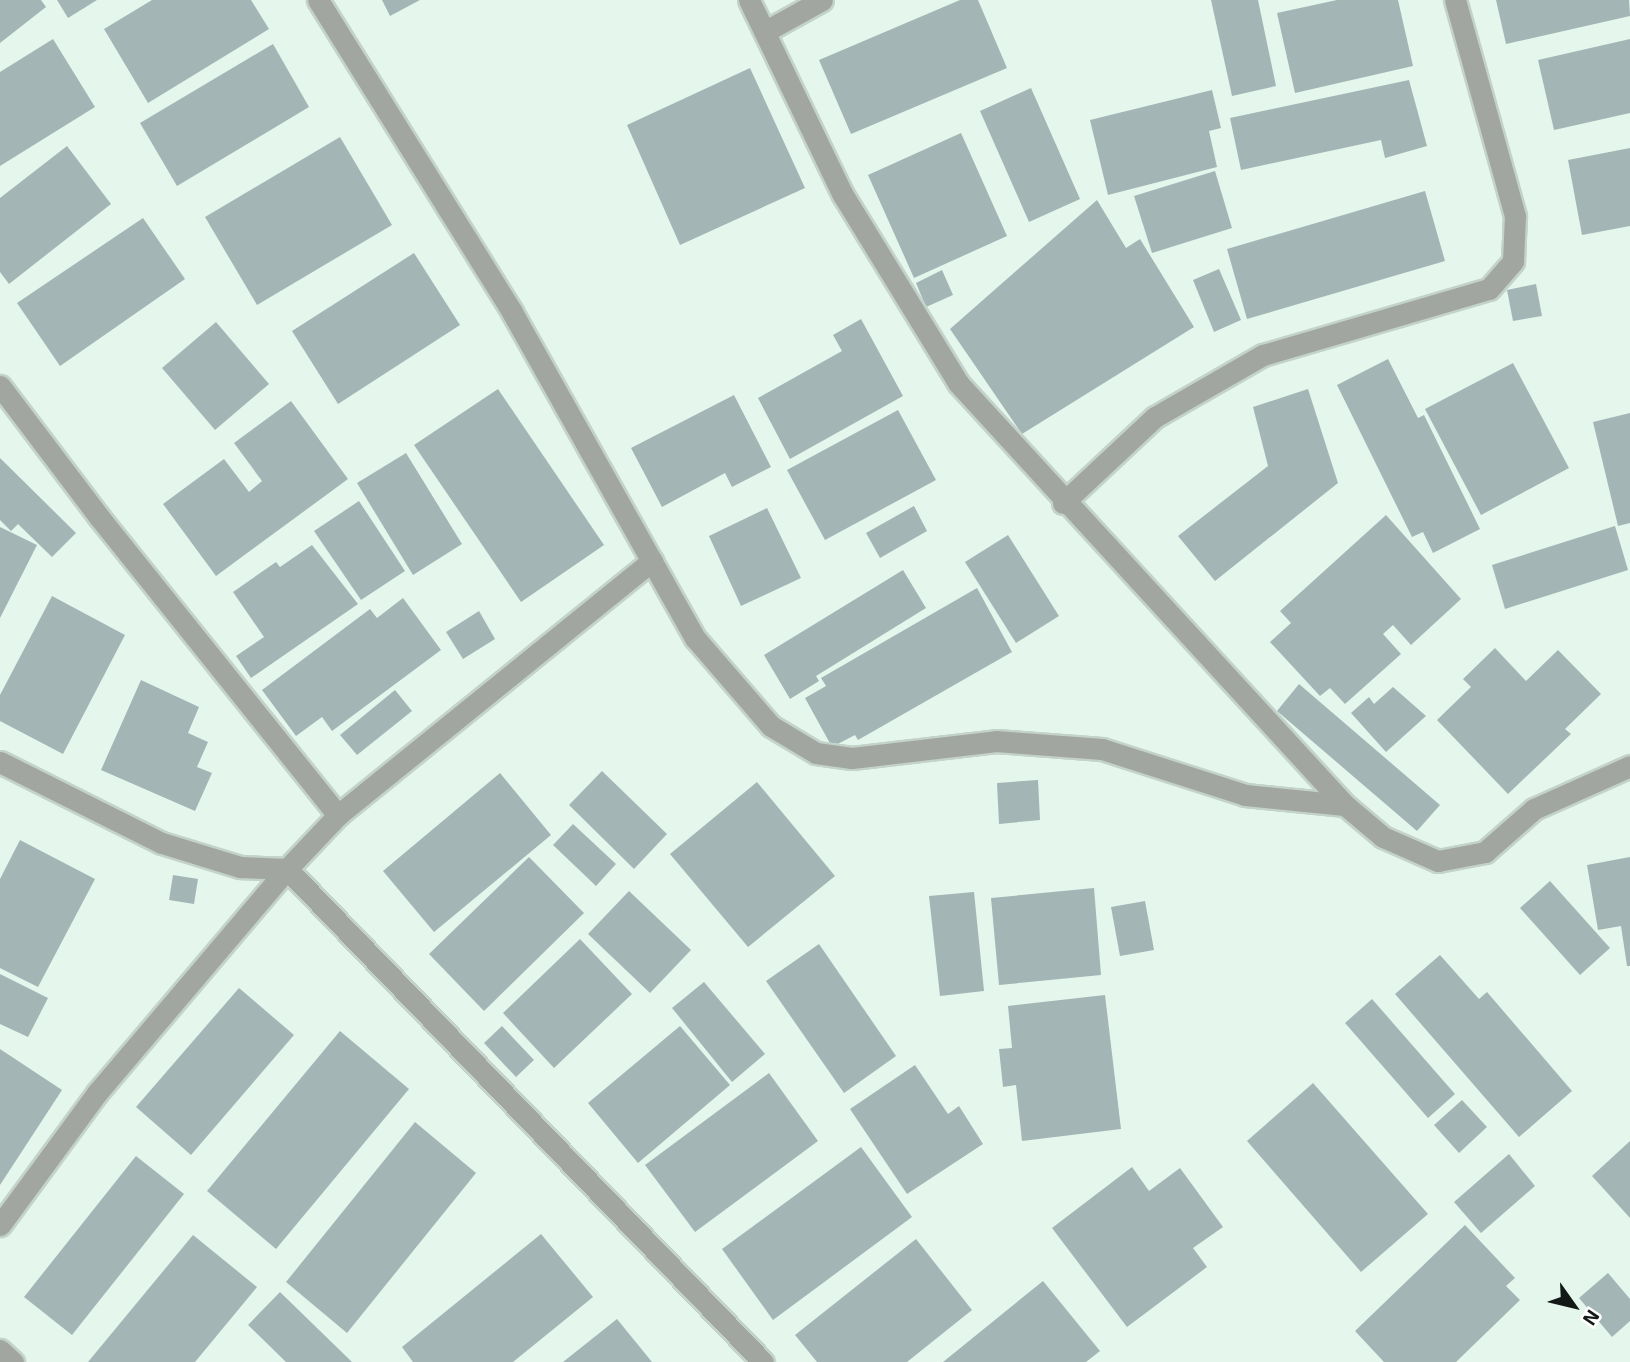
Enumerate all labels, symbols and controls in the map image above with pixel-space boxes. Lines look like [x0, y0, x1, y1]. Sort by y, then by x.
north arrow [1539, 1271, 1609, 1341]
text: N [1578, 1306, 1605, 1330]

